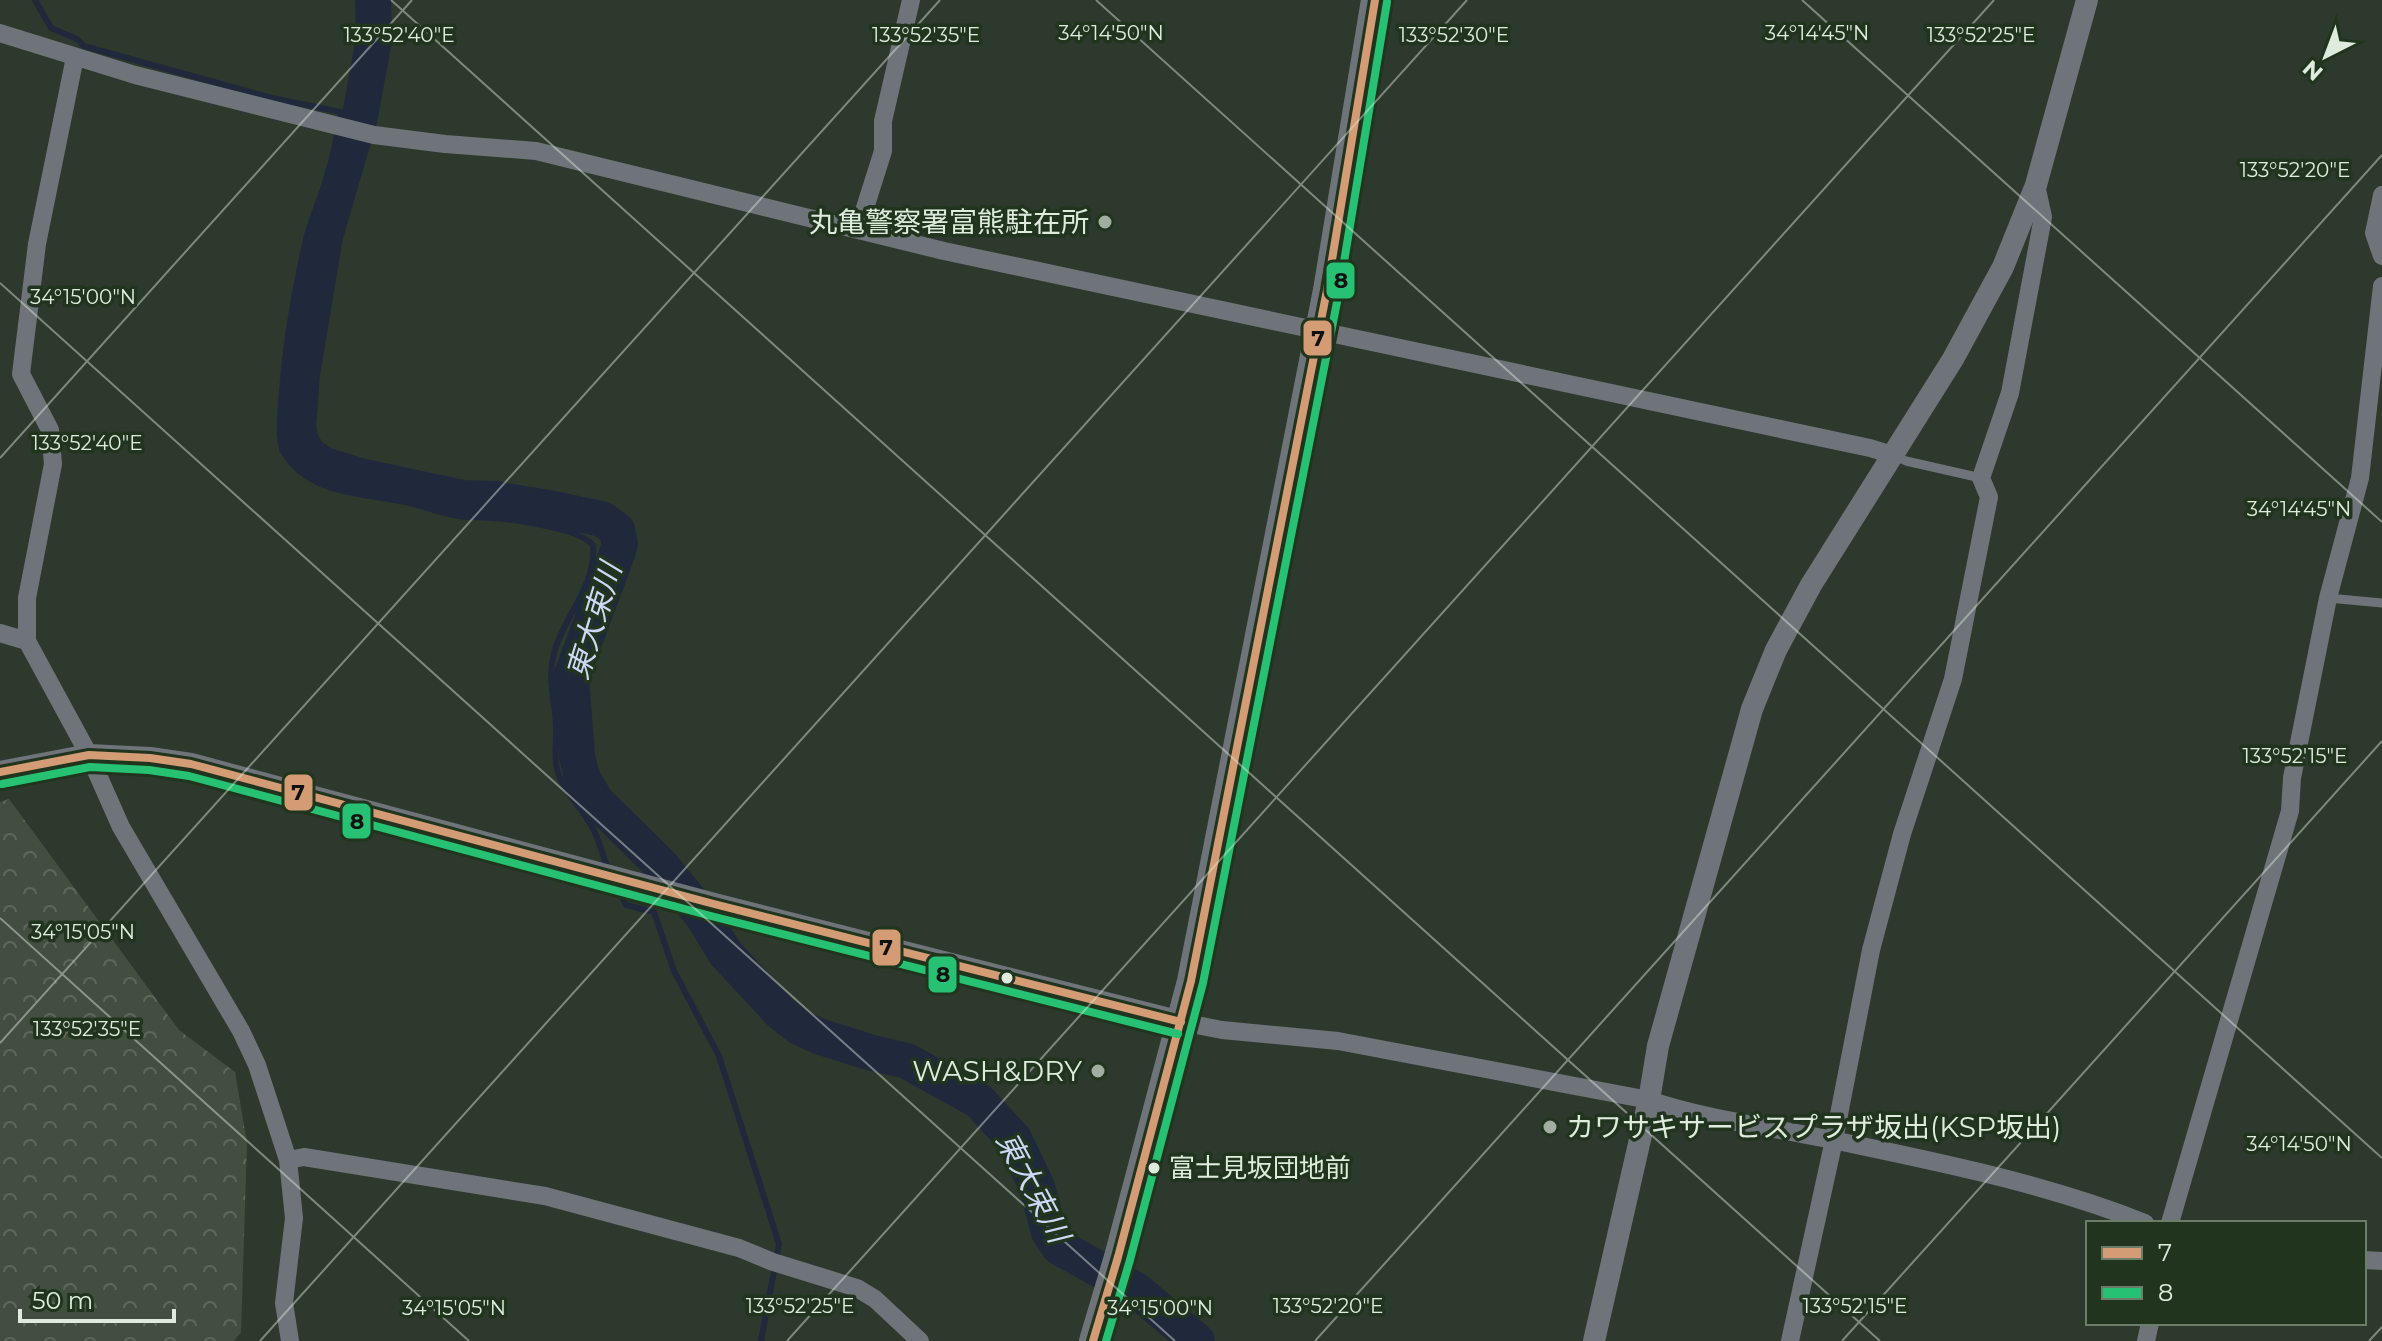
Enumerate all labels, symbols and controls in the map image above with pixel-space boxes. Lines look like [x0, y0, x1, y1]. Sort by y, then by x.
north arrow [2286, 16, 2366, 96]
text: 34°14'50"N [1058, 21, 1164, 45]
text: 34°14'45"N [1765, 21, 1869, 45]
text: 133°52'40"E [343, 23, 455, 47]
text: 133°52'35"E [872, 23, 980, 47]
text: 133°52'30"E [1399, 23, 1509, 47]
text: 133°52'25"E [1927, 23, 2035, 47]
text: N [2297, 55, 2329, 86]
text: 133°52'20"E [2240, 158, 2350, 182]
place label: 丸亀警察署富熊駐在所 [809, 205, 1089, 239]
marker: 丸亀警察署富熊駐在所 [1096, 213, 1114, 231]
line badge: 8 [1325, 261, 1356, 300]
text: 8 [1334, 267, 1348, 294]
text: 34°15'00"N [30, 285, 136, 309]
line badge: 7 [1302, 319, 1333, 357]
text: 7 [1311, 325, 1325, 352]
text: 133°52'40"E [31, 431, 143, 455]
text: 34°14'45"N [2247, 497, 2351, 521]
water label: 東大束川 [559, 555, 630, 684]
text: 133°52'15"E [2243, 744, 2347, 768]
line badge: 7 [283, 773, 314, 812]
text: 7 [291, 779, 305, 806]
line badge: 8 [341, 802, 372, 840]
text: 8 [350, 808, 364, 835]
text: 34°15'05"N [31, 920, 135, 944]
line badge: 7 [871, 928, 902, 967]
text: 7 [879, 934, 893, 961]
line badge: 8 [927, 955, 958, 994]
text: 8 [936, 961, 950, 988]
unlabelled marker [999, 970, 1015, 986]
text: 133°52'35"E [33, 1017, 141, 1041]
place label: WASH&DRY [912, 1054, 1082, 1088]
marker: WASH&DRY [1089, 1062, 1107, 1080]
place label: カワサキサービスプラザ坂出(KSP坂出) [1566, 1110, 2061, 1144]
marker: カワサキサービスプラザ坂出(KSP坂出) [1541, 1118, 1559, 1136]
water label: 東大束川 [988, 1125, 1079, 1251]
text: 34°14'50"N [2246, 1132, 2352, 1156]
place label: 富士見坂団地前 [1169, 1152, 1351, 1184]
marker: 富士見坂団地前 [1146, 1160, 1162, 1176]
legend [2086, 1221, 2366, 1325]
text: 7 [2158, 1238, 2172, 1267]
scale bar [20, 1273, 174, 1323]
text: 8 [2158, 1278, 2173, 1307]
text: 50 m [32, 1286, 93, 1315]
text: 133°52'25"E [746, 1294, 854, 1318]
text: 133°52'20"E [1273, 1294, 1383, 1318]
text: 133°52'15"E [1803, 1294, 1907, 1318]
text: 34°15'05"N [402, 1296, 506, 1320]
text: 34°15'00"N [1107, 1296, 1213, 1320]

